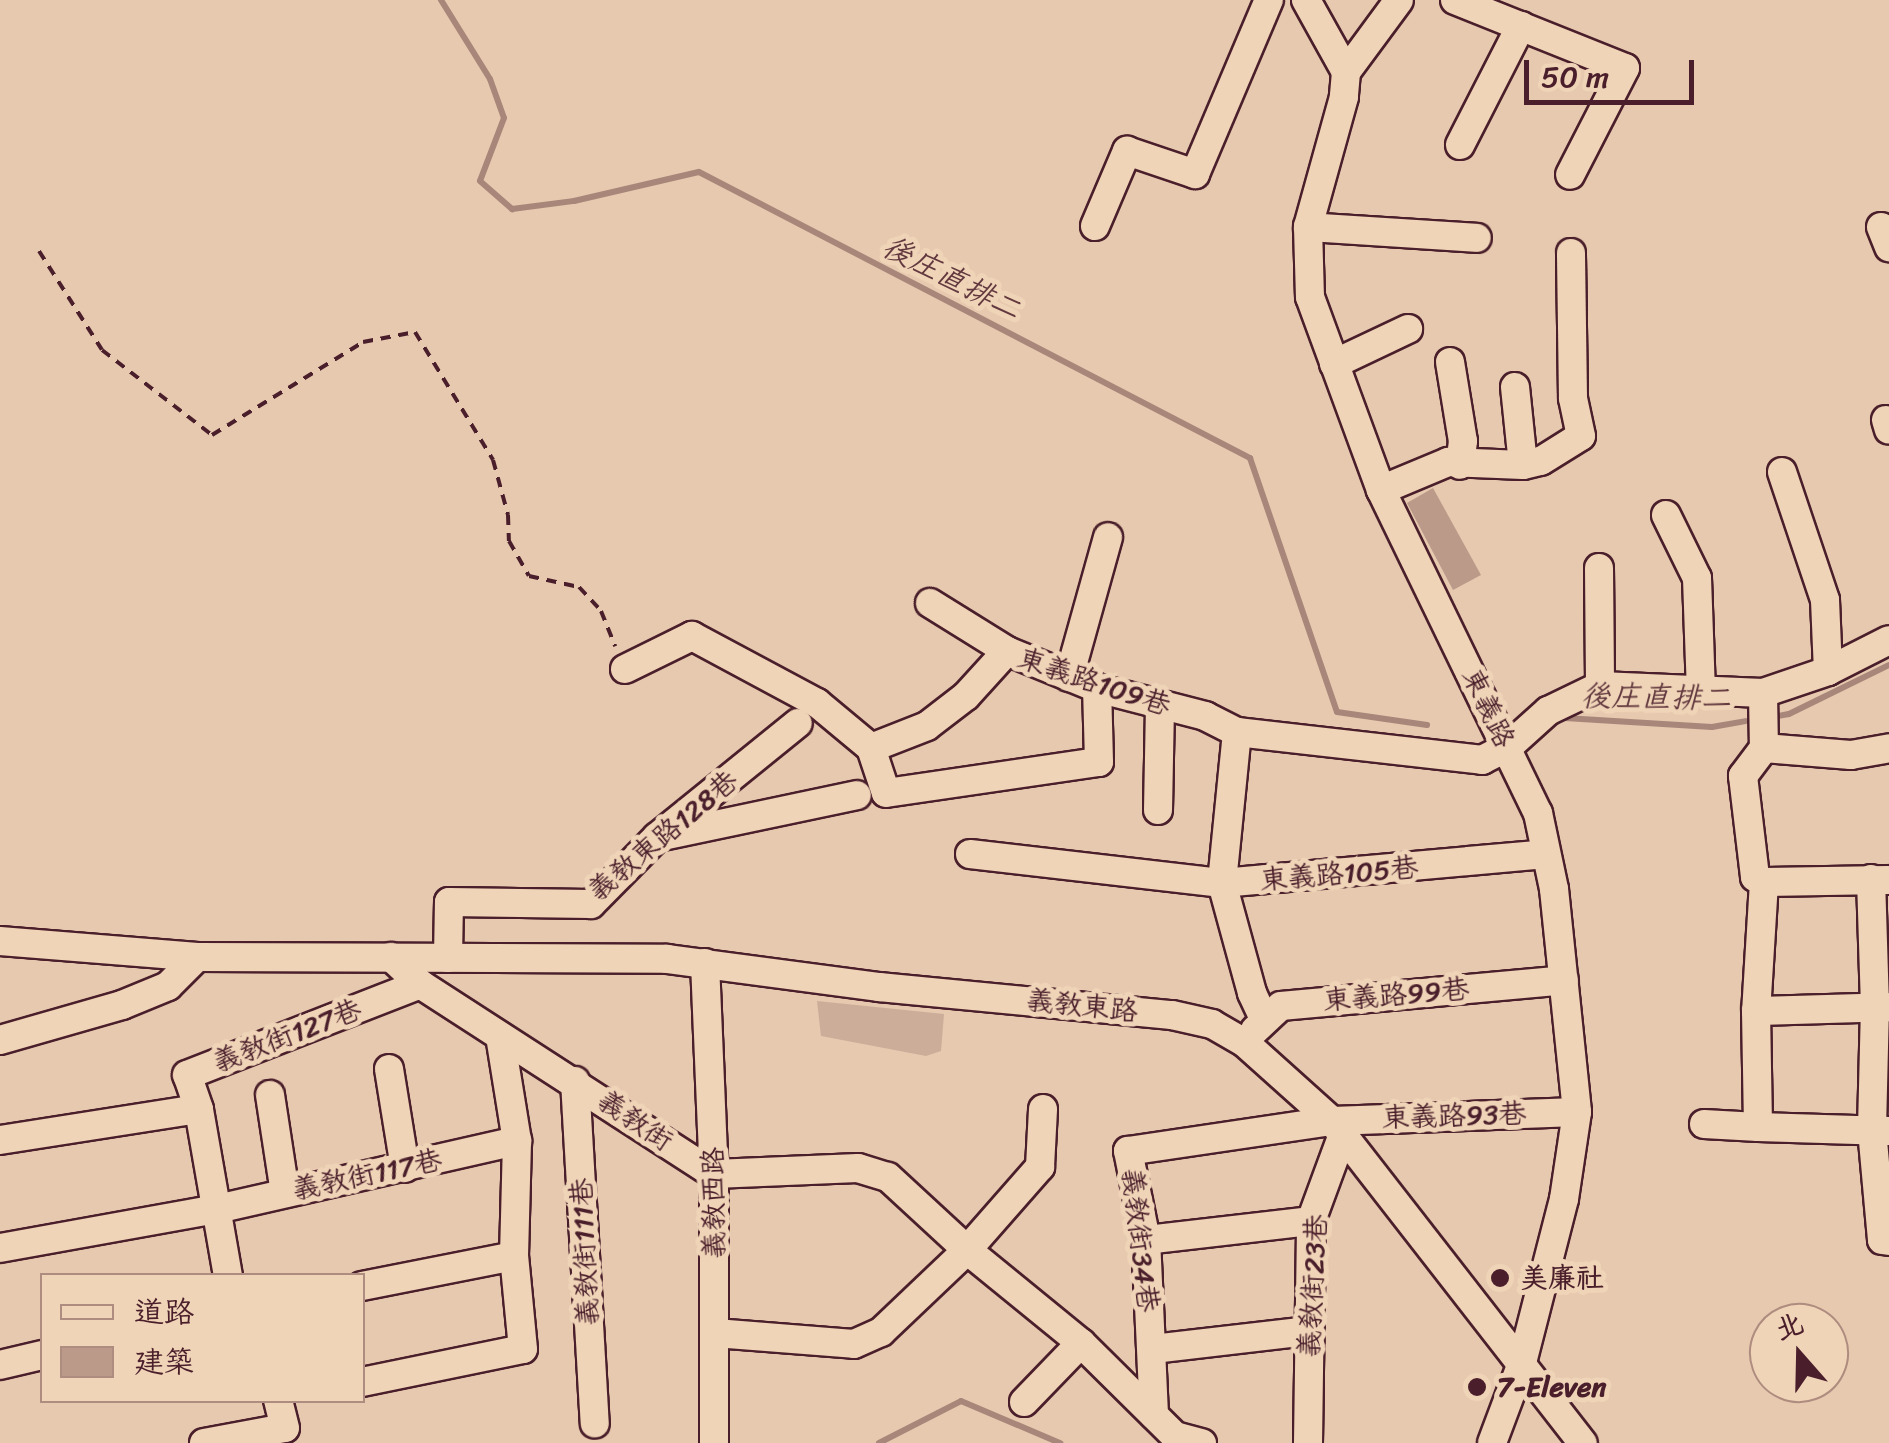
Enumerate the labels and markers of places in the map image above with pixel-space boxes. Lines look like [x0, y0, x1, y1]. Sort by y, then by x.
place label: 美廉社 [1520, 1261, 1604, 1295]
marker: 美廉社 [1489, 1267, 1511, 1289]
place label: 7-Eleven [1497, 1370, 1607, 1404]
marker: 7-Eleven [1466, 1376, 1488, 1398]

